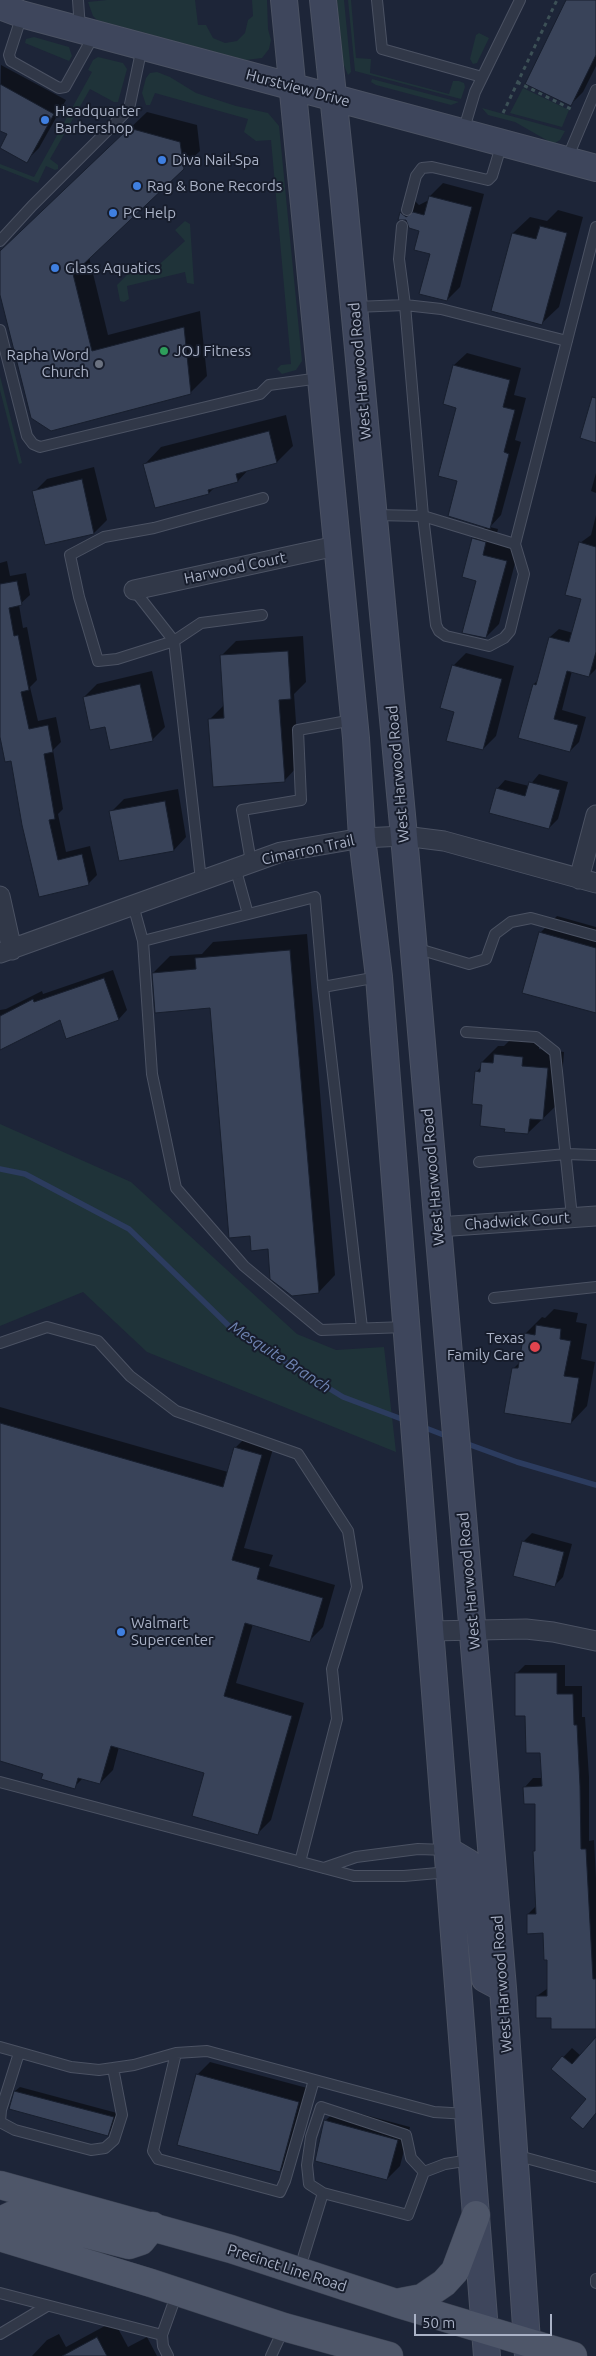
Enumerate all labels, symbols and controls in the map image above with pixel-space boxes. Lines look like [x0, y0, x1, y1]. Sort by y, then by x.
street label: Hurstview Drive [244, 65, 352, 111]
place label: Headquarter Barbershop [55, 102, 141, 137]
marker: Headquarter Barbershop [39, 114, 51, 126]
place label: Diva Nail-Spa [172, 151, 259, 169]
marker: Diva Nail-Spa [156, 154, 168, 166]
place label: Rag & Bone Records [147, 177, 282, 195]
marker: Rag & Bone Records [131, 180, 143, 192]
place label: PC Help [123, 204, 176, 222]
marker: PC Help [107, 207, 119, 219]
place label: Glass Aquatics [65, 259, 161, 277]
marker: Glass Aquatics [49, 262, 61, 274]
street label: West Harwood Road [345, 302, 375, 440]
place label: JOJ Fitness [174, 342, 251, 360]
marker: JOJ Fitness [158, 345, 170, 357]
place label: Rapha Word Church [7, 346, 89, 381]
marker: Rapha Word Church [93, 358, 105, 370]
street label: Harwood Court [182, 548, 288, 588]
street label: West Harwood Road [383, 705, 413, 843]
street label: Cimarron Trail [260, 831, 356, 869]
street label: West Harwood Road [418, 1108, 448, 1246]
street label: Chadwick Court [464, 1208, 570, 1234]
water label: Mesquite Branch [226, 1317, 334, 1397]
place label: Texas Family Care [447, 1329, 524, 1364]
marker: Texas Family Care [528, 1340, 542, 1354]
street label: West Harwood Road [454, 1512, 484, 1650]
place label: Walmart Supercenter [131, 1614, 214, 1649]
marker: Walmart Supercenter [115, 1626, 127, 1638]
street label: West Harwood Road [488, 1915, 516, 2053]
street label: Precinct Line Road [225, 2240, 349, 2296]
scale bar [416, 2304, 554, 2336]
text: 50 m [422, 2314, 455, 2331]

